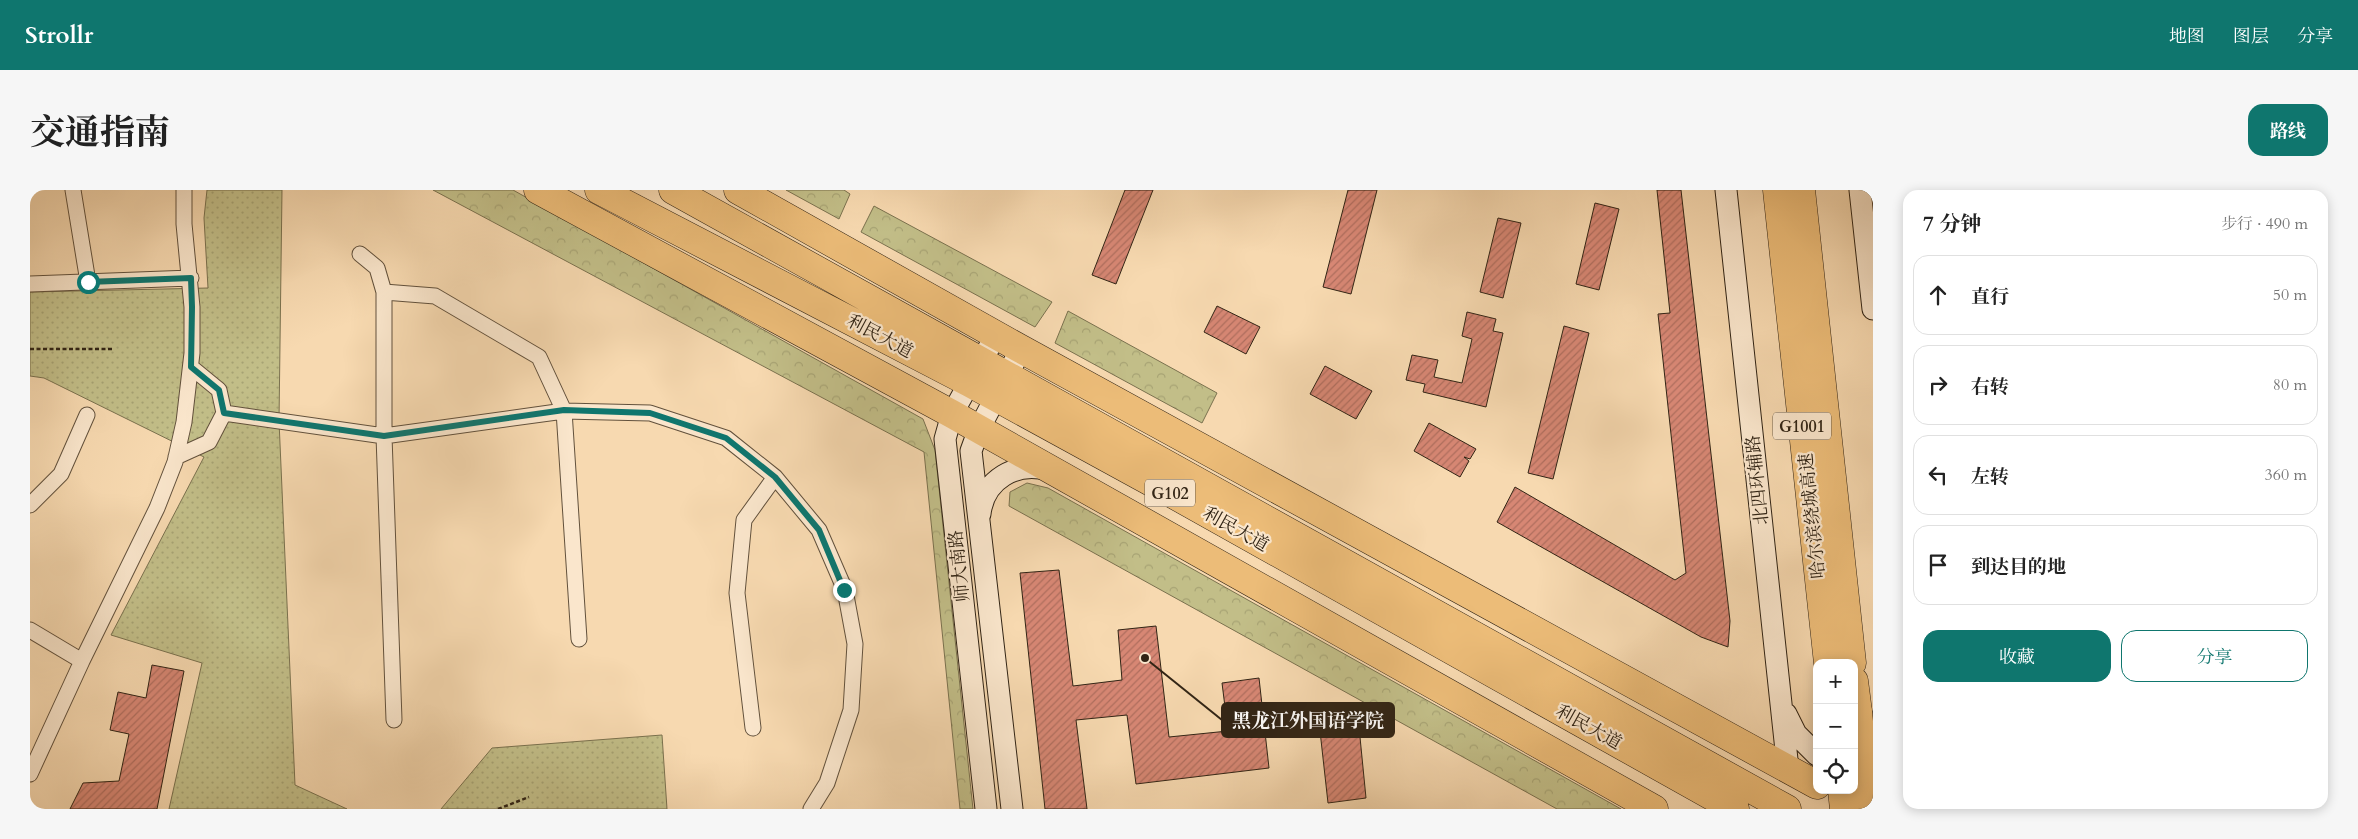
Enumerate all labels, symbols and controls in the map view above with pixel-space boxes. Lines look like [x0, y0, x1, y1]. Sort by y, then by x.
text: Strollr [25, 19, 93, 52]
text: 地图 [2169, 24, 2205, 49]
text: 图层 [2233, 24, 2269, 49]
text: 分享 [2297, 24, 2333, 49]
button: 路线 [2248, 104, 2328, 156]
text: 交通指南 [30, 109, 170, 157]
text: 7 分钟 [1923, 210, 1981, 239]
text: 步行 · 490 m [2221, 213, 2308, 235]
route start [77, 271, 100, 294]
icon: ahead [1924, 281, 1952, 309]
text: 直行 [1971, 284, 2009, 310]
text: 50 m [2273, 284, 2307, 306]
street label: 利民大道 [842, 309, 917, 364]
icon: right [1924, 371, 1952, 399]
text: 右转 [1971, 374, 2009, 400]
text: 80 m [2273, 374, 2307, 396]
road number: G1001 [1773, 412, 1831, 440]
street label: 北四环辅路 [1740, 434, 1775, 526]
street label: 哈尔滨绕城高速 [1793, 452, 1832, 580]
icon: left [1924, 461, 1952, 489]
text: 左转 [1971, 464, 2009, 490]
text: 360 m [2265, 464, 2307, 486]
road number: G102 [1145, 480, 1195, 506]
street label: 利民大道 [1198, 501, 1273, 558]
street label: 师大南路 [943, 529, 976, 603]
icon: arrive [1924, 551, 1952, 579]
text: 到达目的地 [1971, 554, 2066, 580]
route end [833, 579, 856, 602]
button: 收藏 [1923, 630, 2111, 682]
button: 分享 [2121, 630, 2308, 682]
map controls [1813, 659, 1858, 794]
button: + [1813, 659, 1858, 704]
street label: 利民大道 [1551, 699, 1626, 756]
callout: 黑龙江外国语学院 [1222, 703, 1394, 737]
button: − [1813, 704, 1858, 749]
text: 黑龙江外国语学院 [1232, 708, 1384, 734]
button: locate [1813, 749, 1858, 794]

